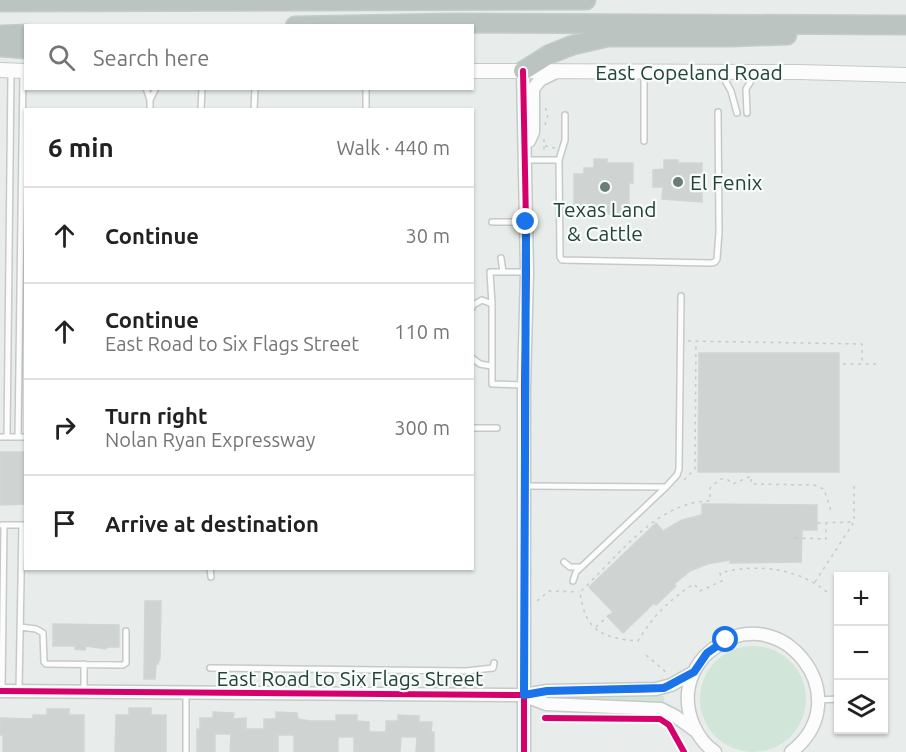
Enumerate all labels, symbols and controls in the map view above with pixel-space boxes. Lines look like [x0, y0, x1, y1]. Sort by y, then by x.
search box [24, 24, 474, 90]
icon: search [45, 41, 78, 74]
text: Search here [93, 45, 209, 70]
street label: East Copeland Road [595, 60, 783, 84]
text: 6 min [48, 133, 114, 162]
text: Walk · 440 m [337, 136, 450, 159]
place label: El Fenix [690, 170, 763, 194]
marker: El Fenix [671, 175, 685, 189]
marker: Texas Land & Cattle [598, 180, 612, 194]
place label: Texas Land & Cattle [553, 197, 657, 245]
route end [512, 208, 538, 234]
icon: ahead [48, 219, 81, 252]
text: Continue [105, 223, 199, 248]
text: 30 m [406, 224, 450, 247]
text: Continue [105, 307, 199, 332]
icon: ahead [48, 315, 81, 348]
text: 110 m [394, 320, 450, 343]
text: East Road to Six Flags Street [105, 332, 359, 355]
text: Turn right [105, 403, 207, 428]
icon: right [48, 411, 81, 444]
text: 300 m [394, 416, 450, 439]
text: Nolan Ryan Expressway [105, 428, 316, 451]
icon: arrive [48, 507, 81, 540]
text: Arrive at destination [105, 511, 319, 536]
map controls [834, 572, 888, 734]
button: + [834, 572, 888, 626]
route start [712, 626, 738, 652]
button: − [834, 626, 888, 680]
street label: East Road to Six Flags Street [217, 666, 483, 690]
button: layers [834, 680, 888, 734]

